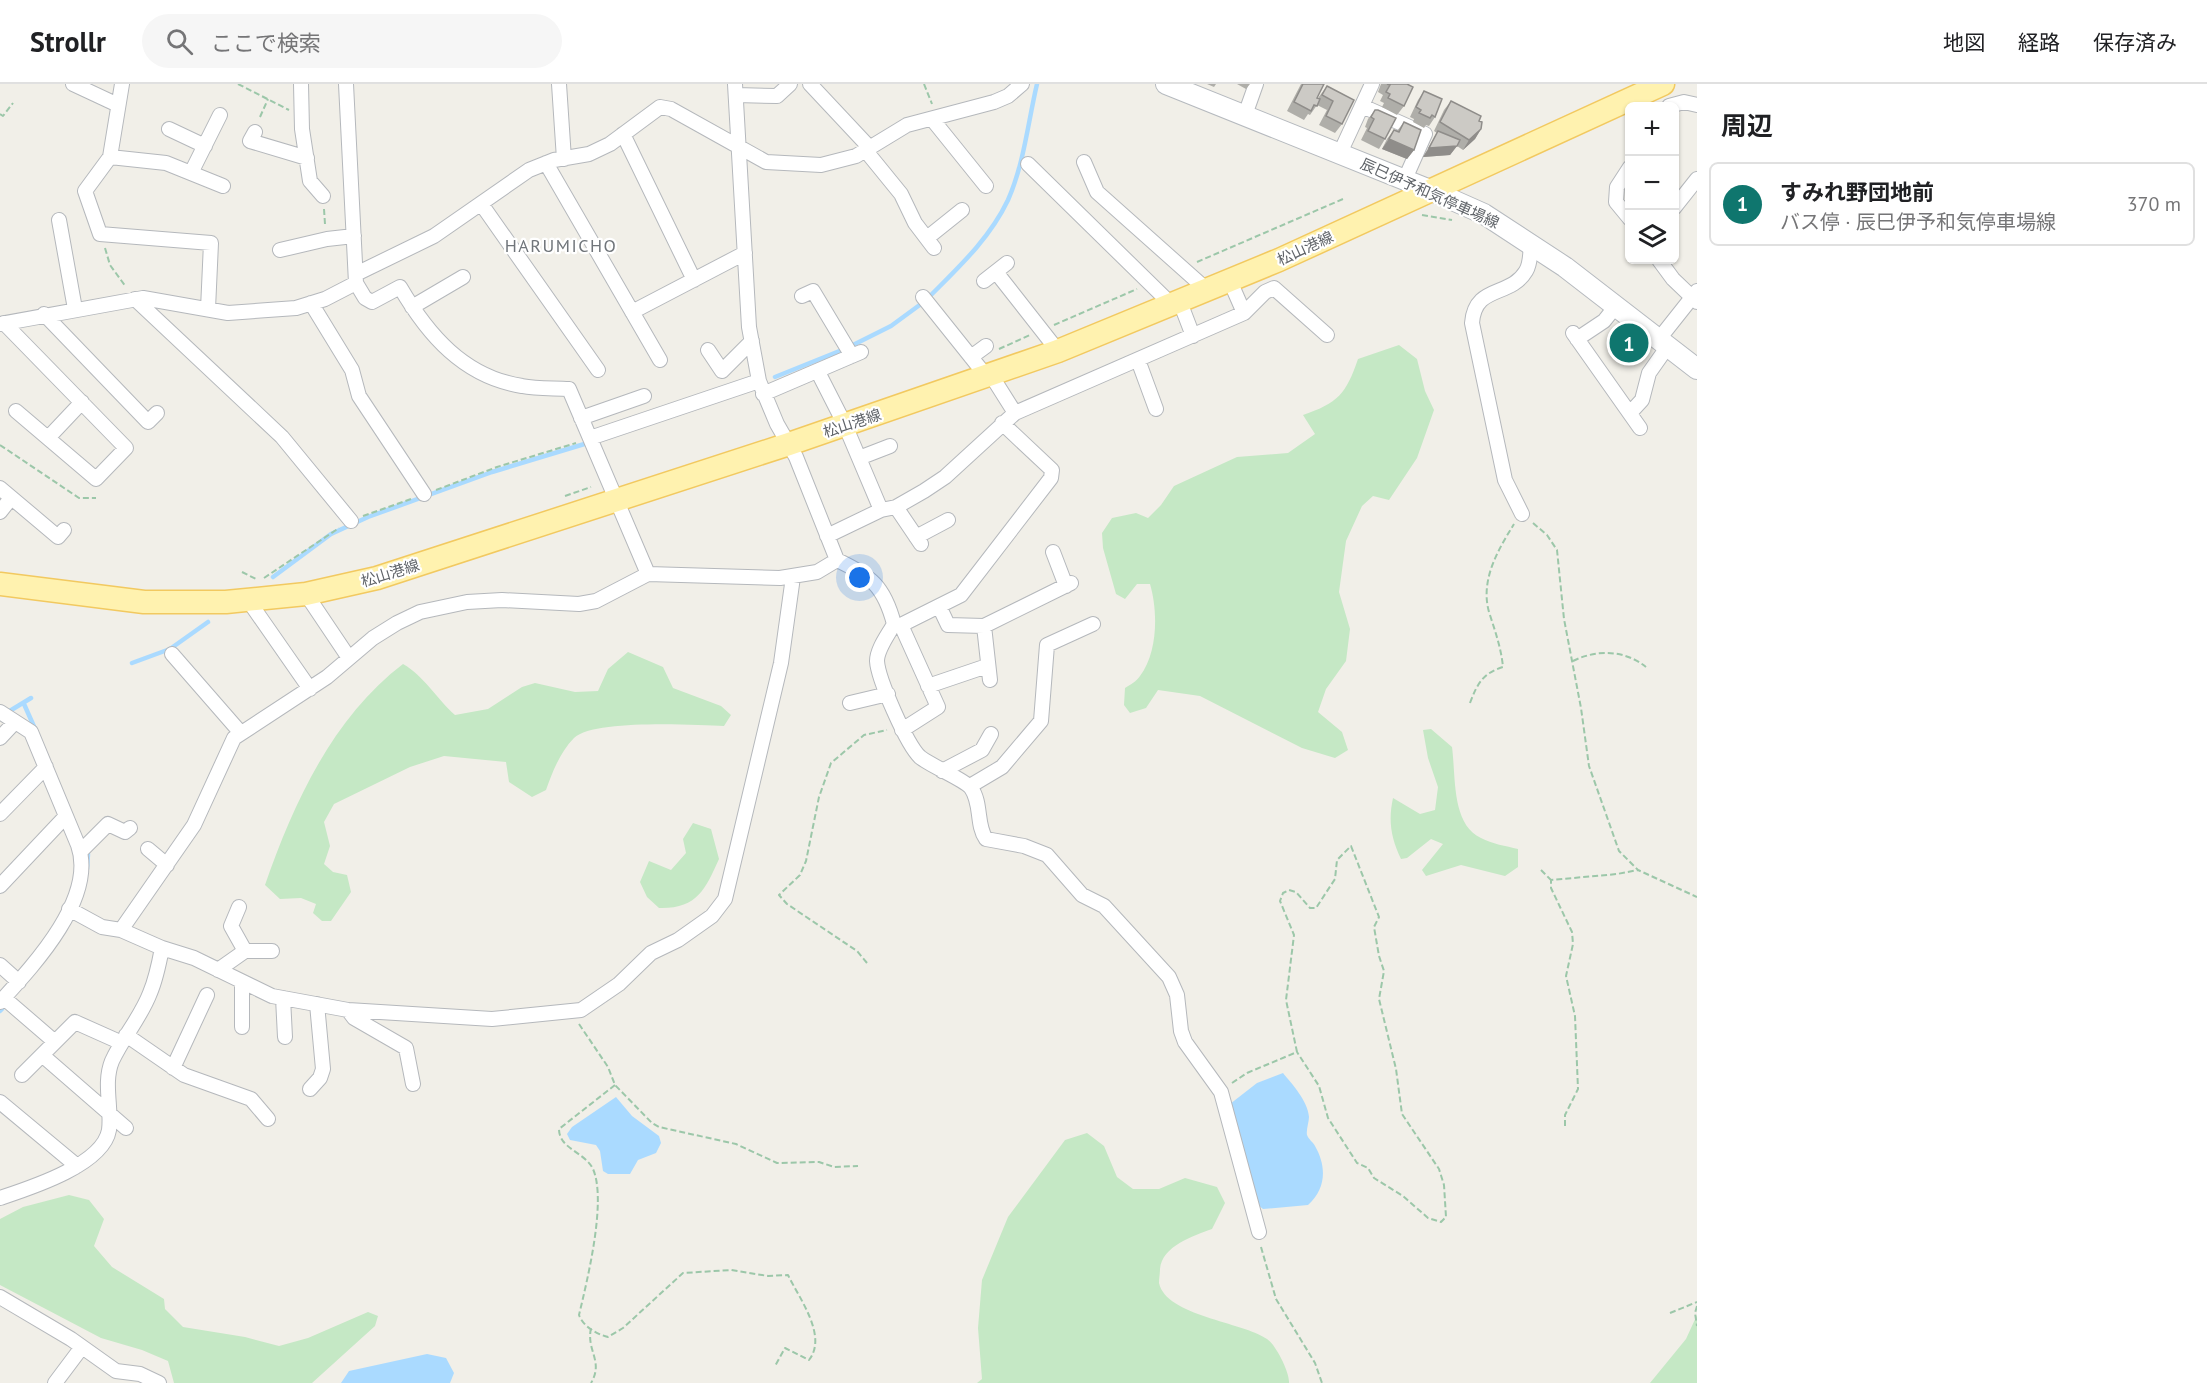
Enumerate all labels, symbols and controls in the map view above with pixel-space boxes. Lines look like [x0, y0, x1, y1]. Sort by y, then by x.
search box [142, 14, 562, 68]
text: Strollr [30, 23, 106, 60]
icon: search [163, 25, 196, 58]
text: ここで検索 [211, 29, 321, 57]
text: 地図 [1943, 29, 1985, 56]
text: 経路 [2018, 29, 2060, 56]
text: 保存済み [2093, 29, 2177, 56]
map controls [1625, 102, 1679, 264]
button: + [1625, 102, 1679, 156]
text: 周辺 [1721, 109, 1773, 142]
street label: 辰巳伊予和気停車場線 [1358, 154, 1502, 232]
button: − [1625, 156, 1679, 210]
text: すみれ野団地前 [1780, 178, 1934, 206]
text: 1 [1737, 191, 1748, 217]
text: 370 m [2127, 191, 2181, 217]
text: バス停 · 辰巳伊予和気停車場線 [1780, 209, 2056, 235]
button: layers [1625, 210, 1679, 264]
street label: 松山港線 [1274, 227, 1336, 269]
district label: HARUMICHO [505, 234, 617, 257]
pin: 1 [1610, 320, 1648, 366]
street label: 松山港線 [821, 405, 883, 441]
street label: 松山港線 [359, 555, 421, 591]
your location [845, 563, 874, 592]

